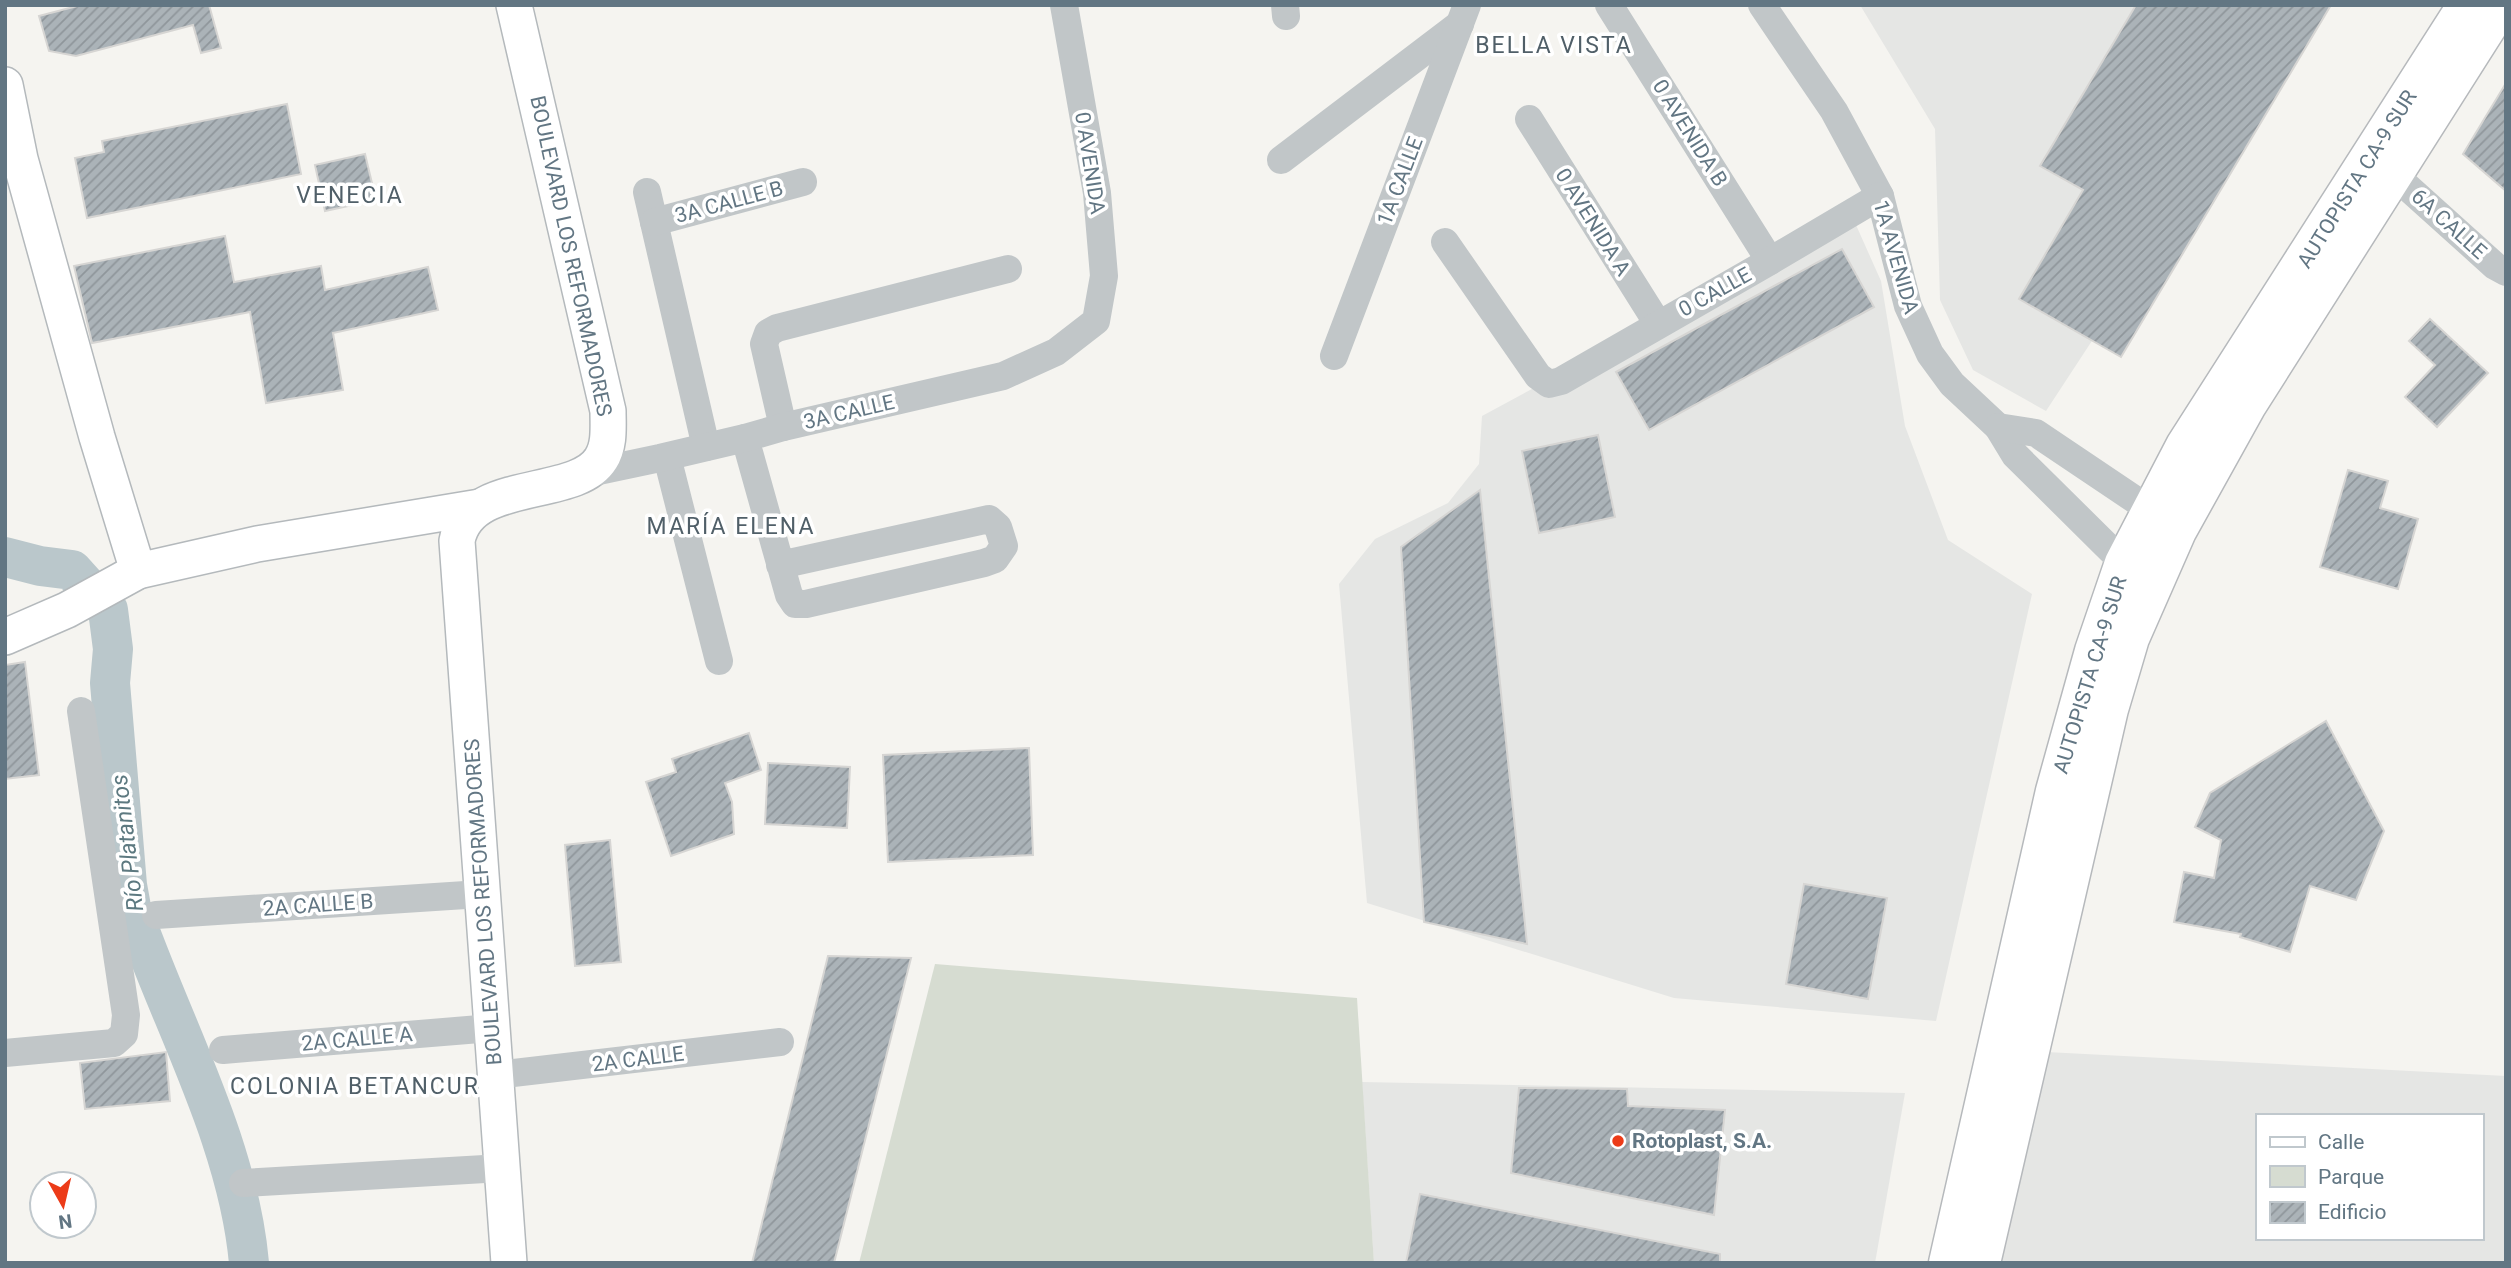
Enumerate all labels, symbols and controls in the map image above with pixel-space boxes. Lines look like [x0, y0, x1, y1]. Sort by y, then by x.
district label: BELLA VISTA [1475, 32, 1633, 59]
street label: 0 AVENIDA B [1648, 75, 1732, 191]
street label: AUTOPISTA CA-9 SUR [2292, 86, 2422, 272]
street label: BOULEVARD LOS REFORMADORES [525, 94, 617, 418]
street label: 0 AVENIDA [1070, 110, 1110, 216]
street label: 1A CALLE [1372, 133, 1428, 229]
street label: 0 AVENIDA A [1550, 164, 1636, 280]
street label: 3A CALLE B [672, 176, 786, 228]
district label: VENECIA [296, 182, 404, 209]
street label: 6A CALLE [2407, 184, 2491, 264]
street label: 1A AVENIDA [1868, 198, 1924, 317]
street label: 0 CALLE [1675, 262, 1755, 322]
street label: 3A CALLE [801, 390, 897, 434]
district label: MARÍA ELENA [647, 512, 815, 540]
street label: AUTOPISTA CA-9 SUR [2049, 573, 2131, 777]
street label: BOULEVARD LOS REFORMADORES [460, 738, 506, 1066]
water label: Río Platanitos [106, 773, 149, 913]
street label: 2A CALLE B [262, 889, 374, 921]
street label: 2A CALLE A [300, 1022, 414, 1056]
street label: 2A CALLE [591, 1041, 685, 1077]
district label: COLONIA BETANCUR [230, 1073, 480, 1100]
legend [2256, 1114, 2483, 1240]
place label: Rotoplast, S.A. [1632, 1129, 1772, 1153]
text: Calle [2318, 1130, 2364, 1154]
marker: Rotoplast, S.A. [1610, 1133, 1626, 1149]
text: Parque [2318, 1165, 2384, 1189]
north arrow [28, 1170, 98, 1240]
text: Edificio [2318, 1200, 2386, 1224]
text: N [57, 1209, 74, 1234]

